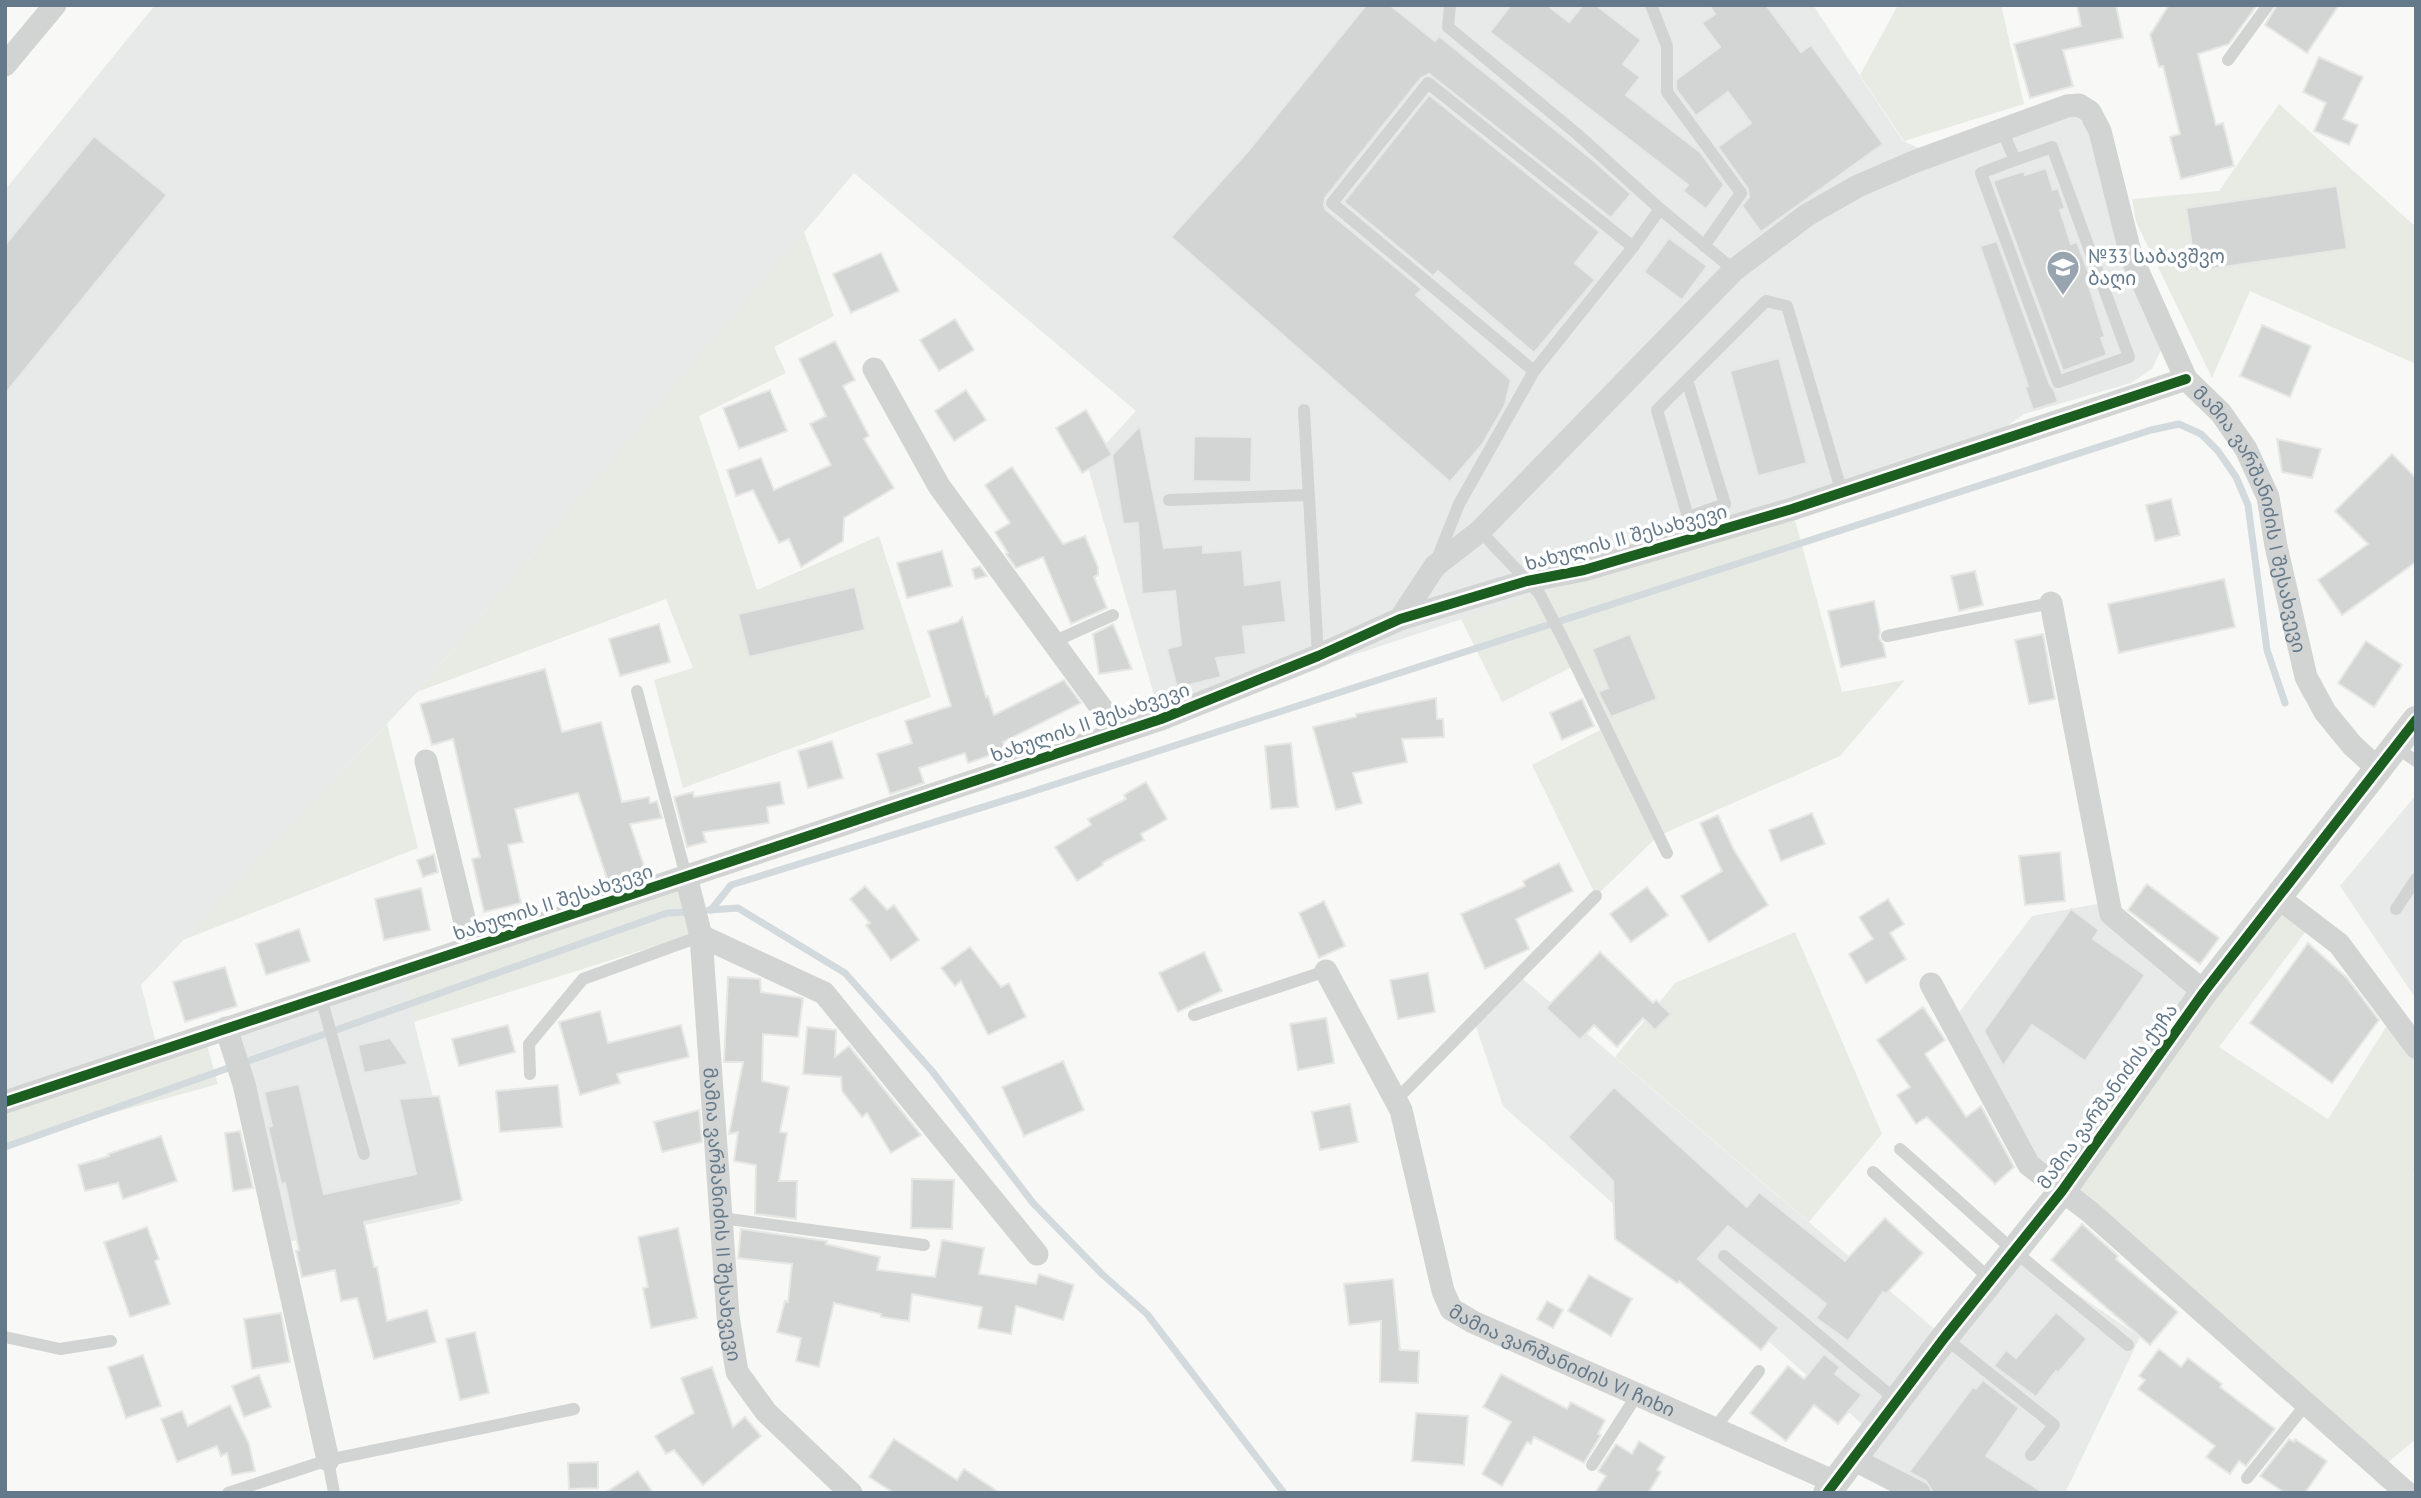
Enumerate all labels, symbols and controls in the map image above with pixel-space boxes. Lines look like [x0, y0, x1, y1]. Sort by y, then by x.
place label: №33 საბავშვო ბაღი [2088, 244, 2225, 291]
school or university icon: №33 საბავშვო ბაღი [2044, 248, 2082, 297]
street label: მამია ვარშანიძის I შესახვევი [2188, 381, 2312, 655]
street label: ხახულის II შესახვევი [1522, 498, 1730, 577]
street label: ხახულის II შესახვევი [988, 677, 1193, 768]
street label: ხახულის II შესახვევი [450, 858, 656, 947]
street label: მამია ვარშანიძის ქუჩა [2032, 998, 2182, 1194]
street label: მამია ვარშანიძის II შესახვევი [698, 1066, 747, 1363]
street label: მამია ვარშანიძის VI ჩიხი [1445, 1299, 1679, 1422]

